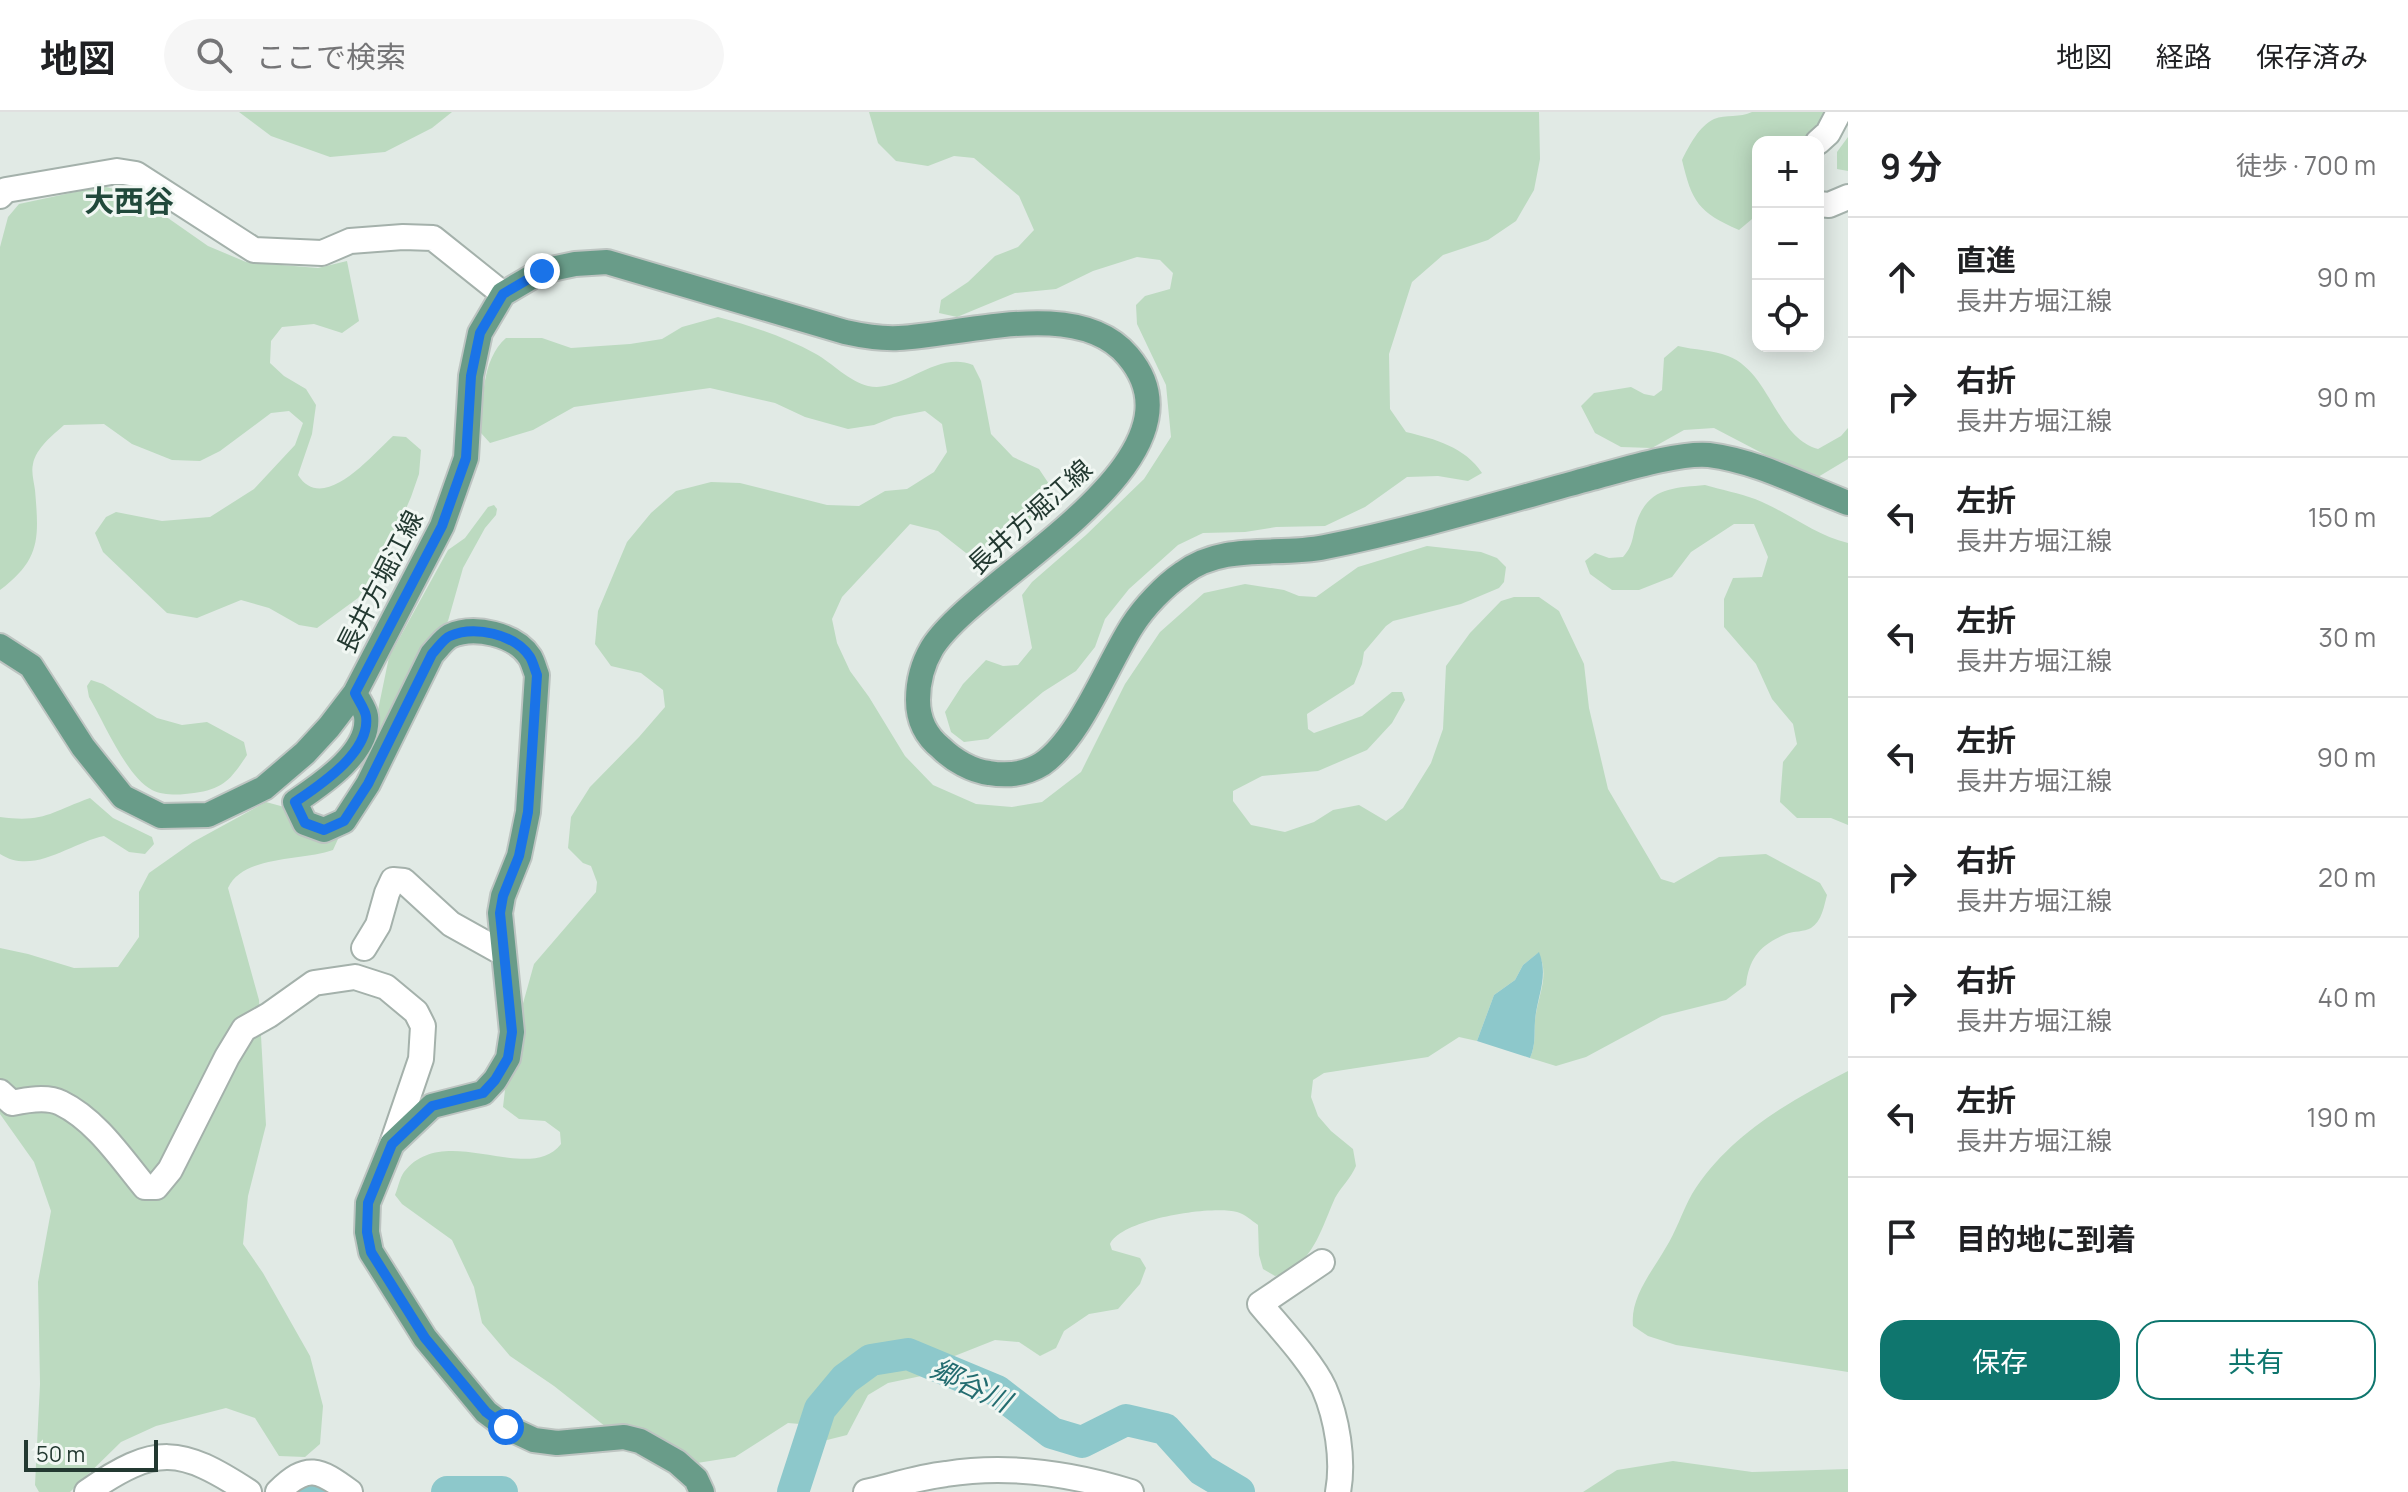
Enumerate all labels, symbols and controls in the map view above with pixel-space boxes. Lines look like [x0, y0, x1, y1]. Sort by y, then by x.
search box [164, 19, 724, 91]
text: 地図 [40, 31, 116, 83]
icon: search [192, 33, 236, 77]
text: ここで検索 [256, 36, 406, 77]
text: 地図 [2056, 37, 2112, 75]
text: 経路 [2156, 37, 2212, 75]
text: 保存済み [2256, 37, 2368, 75]
map controls [1752, 136, 1824, 352]
button: + [1752, 136, 1824, 208]
text: 9 分 [1880, 143, 1942, 189]
text: 徒歩 · 700 m [2236, 147, 2376, 183]
district label: 大西谷 [84, 180, 174, 221]
button: − [1752, 208, 1824, 280]
text: 直進 [1956, 239, 2016, 280]
route end [524, 253, 560, 289]
icon: ahead [1880, 255, 1924, 299]
text: 90 m [2317, 259, 2376, 295]
button: locate [1752, 280, 1824, 352]
text: 長井方堀江線 [1956, 282, 2112, 318]
text: 右折 [1956, 359, 2016, 400]
icon: right [1880, 375, 1924, 419]
text: 90 m [2317, 379, 2376, 415]
text: 長井方堀江線 [1956, 402, 2112, 438]
street label: 長井方堀江線 [959, 451, 1099, 582]
text: 左折 [1956, 479, 2016, 520]
icon: left [1880, 495, 1924, 539]
text: 150 m [2308, 499, 2376, 535]
street label: 長井方堀江線 [328, 504, 431, 659]
text: 長井方堀江線 [1956, 522, 2112, 558]
text: 左折 [1956, 599, 2016, 640]
icon: left [1880, 615, 1924, 659]
text: 30 m [2319, 619, 2376, 655]
text: 長井方堀江線 [1956, 642, 2112, 678]
text: 左折 [1956, 719, 2016, 760]
icon: left [1880, 735, 1924, 779]
text: 90 m [2317, 739, 2376, 775]
text: 長井方堀江線 [1956, 762, 2112, 798]
text: 右折 [1956, 839, 2016, 880]
icon: right [1880, 855, 1924, 899]
text: 20 m [2318, 859, 2376, 895]
text: 長井方堀江線 [1956, 882, 2112, 918]
text: 右折 [1956, 959, 2016, 1000]
icon: right [1880, 975, 1924, 1019]
text: 40 m [2318, 979, 2376, 1015]
text: 長井方堀江線 [1956, 1002, 2112, 1038]
text: 左折 [1956, 1079, 2016, 1120]
icon: left [1880, 1095, 1924, 1139]
text: 190 m [2307, 1099, 2376, 1135]
text: 長井方堀江線 [1956, 1122, 2112, 1158]
icon: arrive [1880, 1215, 1924, 1259]
text: 目的地に到着 [1956, 1218, 2136, 1259]
button: 保存 [1880, 1320, 2120, 1400]
button: 共有 [2136, 1320, 2376, 1400]
water label: 郷谷川 [925, 1349, 1020, 1421]
route start [488, 1409, 524, 1445]
scale bar [24, 1436, 158, 1472]
text: 50 m [36, 1439, 85, 1469]

